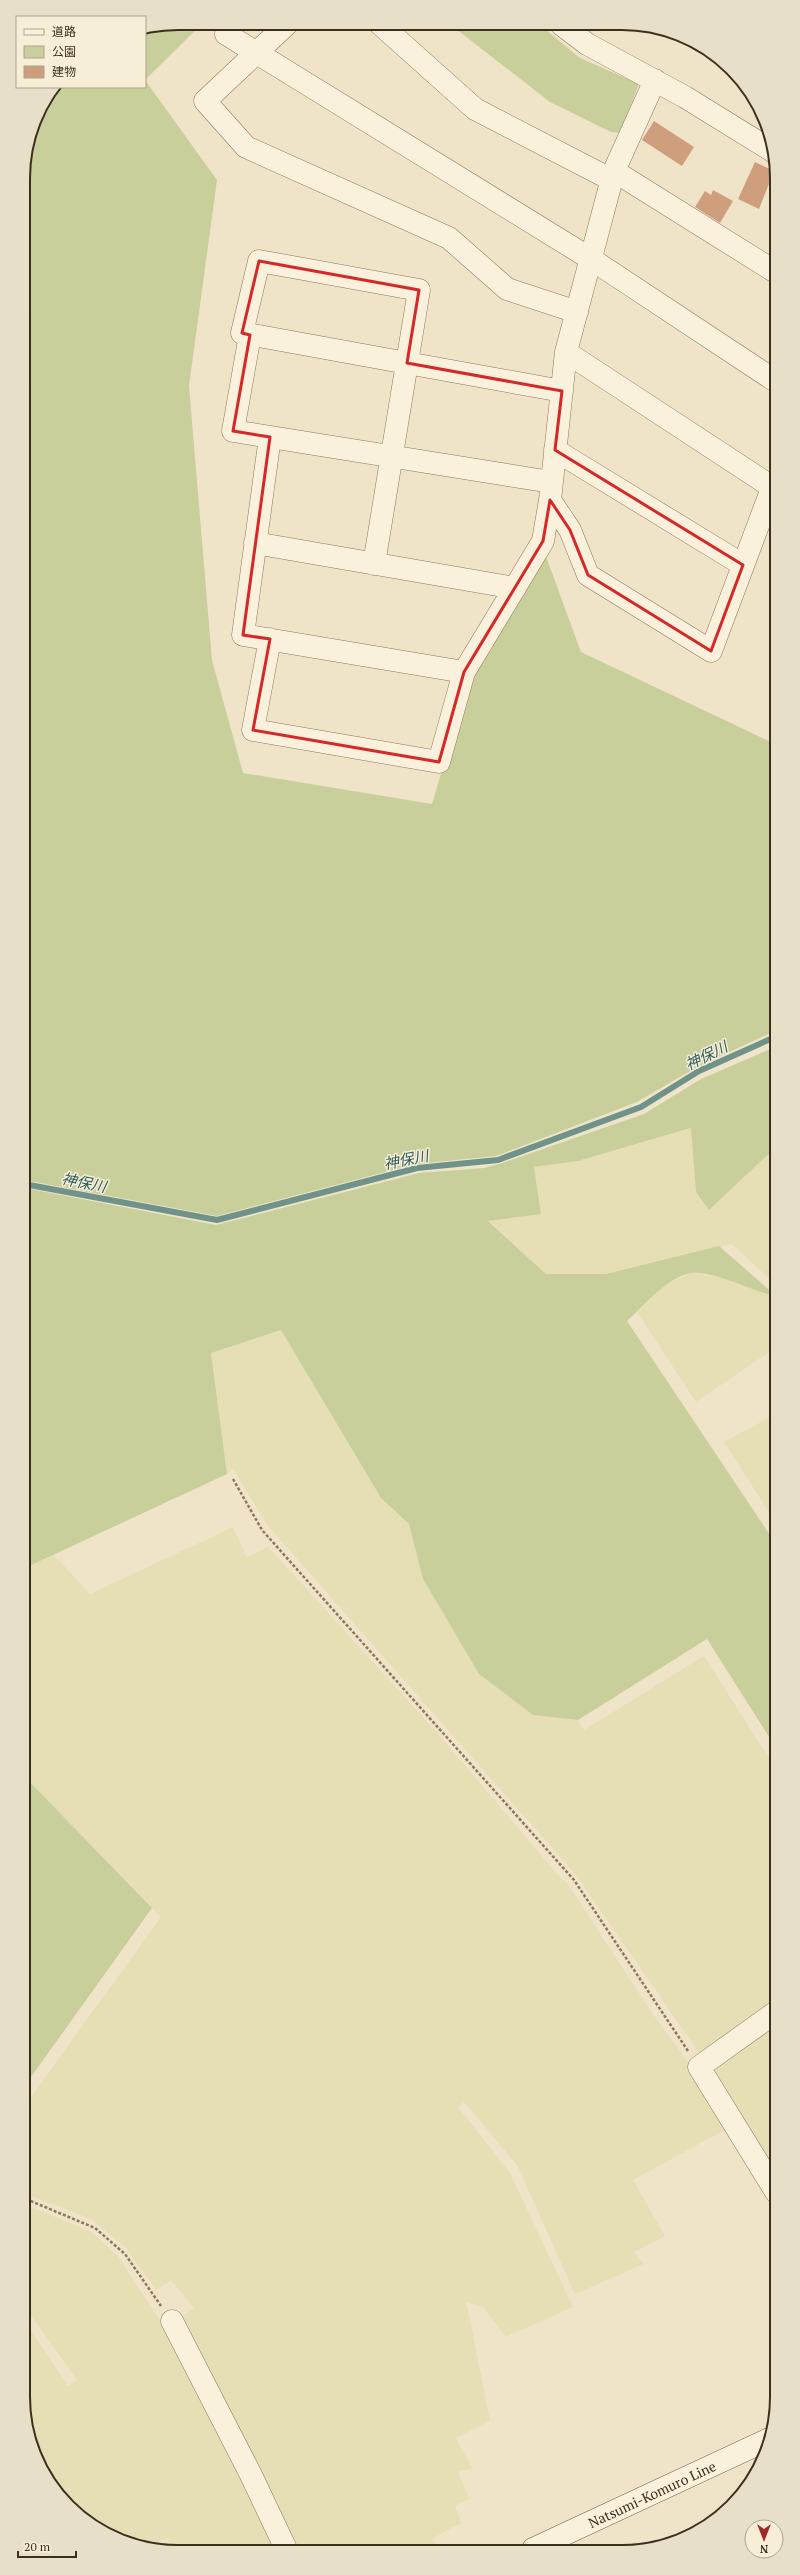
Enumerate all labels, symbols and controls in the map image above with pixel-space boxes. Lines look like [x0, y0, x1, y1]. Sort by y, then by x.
legend [16, 16, 146, 88]
text: 道路 [52, 24, 76, 39]
text: 公園 [52, 44, 76, 59]
text: 建物 [52, 64, 76, 79]
water label: 神保川 [681, 1035, 732, 1074]
water label: 神保川 [382, 1145, 432, 1173]
water label: 神保川 [60, 1168, 110, 1196]
street label: Natsumi-Komuro Line [585, 2456, 719, 2532]
north arrow [744, 2519, 784, 2559]
scale bar [18, 2533, 76, 2559]
text: 20 m [24, 2539, 51, 2554]
text: N [759, 2542, 768, 2556]

